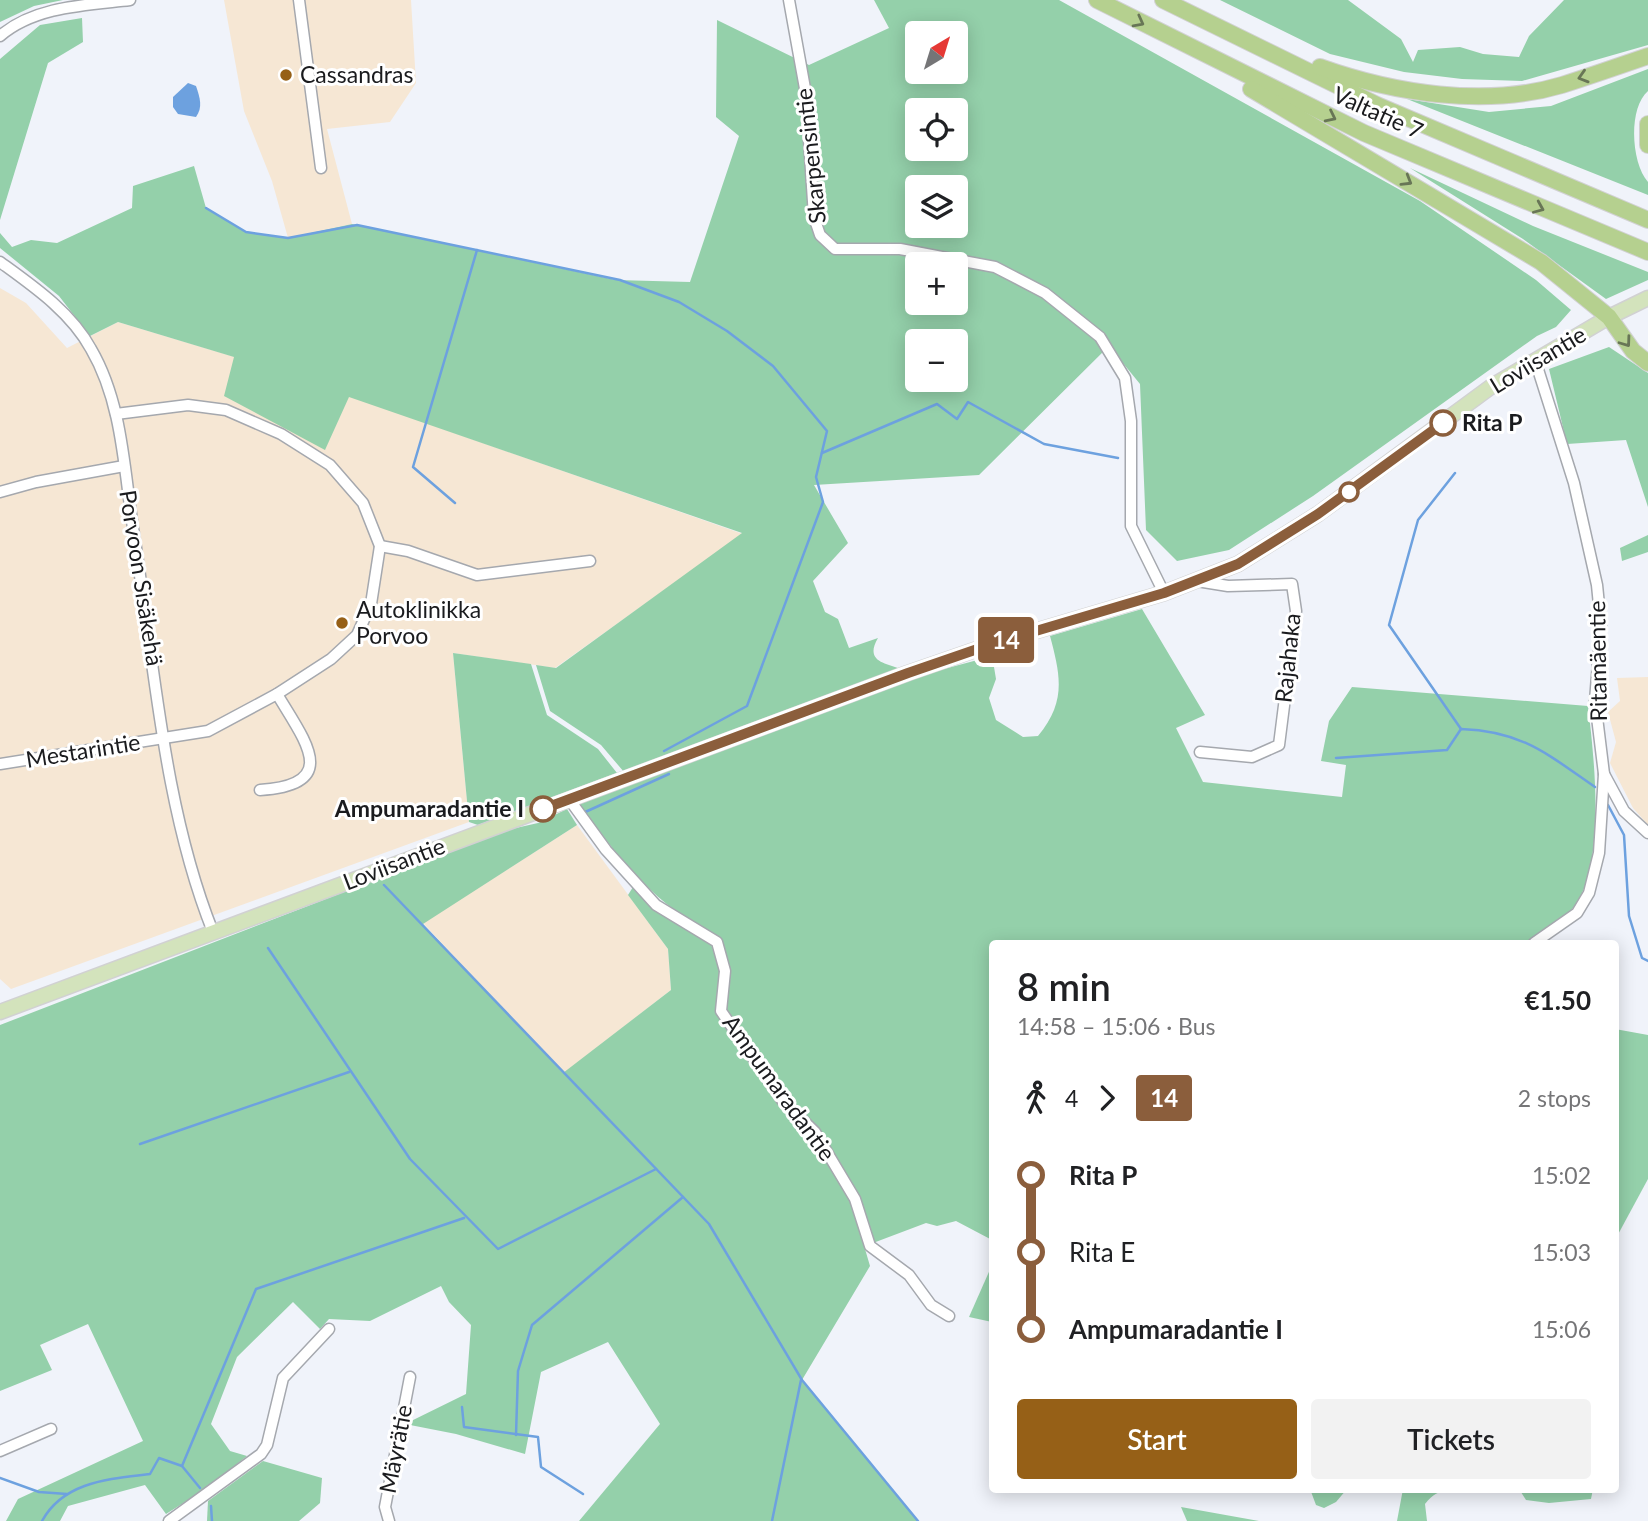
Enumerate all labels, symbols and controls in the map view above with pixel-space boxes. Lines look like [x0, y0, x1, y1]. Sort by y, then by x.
one-way arrow [1132, 14, 1144, 27]
north arrow [905, 21, 968, 84]
map controls [905, 21, 968, 392]
place label: Cassandras [300, 60, 413, 88]
marker: Cassandras [278, 67, 294, 83]
one-way arrow [1577, 69, 1589, 84]
street label: Valtatie 7 [1329, 80, 1428, 144]
street label: Skarpensintie [789, 87, 831, 225]
button: locate [905, 98, 968, 161]
one-way arrow [1324, 109, 1336, 123]
one-way arrow [1400, 173, 1413, 186]
button: layers [905, 175, 968, 238]
one-way arrow [1532, 200, 1545, 214]
button: + [905, 252, 968, 315]
street label: Loviisantie [1484, 320, 1591, 399]
button: − [905, 329, 968, 392]
one-way arrow [1618, 334, 1631, 347]
place label: Rita P [1462, 408, 1523, 436]
marker: Rita P [1430, 410, 1456, 436]
unlabelled marker [1339, 482, 1359, 502]
street label: Porvoon Sisäkehä [114, 488, 170, 668]
place label: Autoklinikka Porvoo [356, 595, 481, 649]
street label: Ritamäentie [1582, 600, 1612, 722]
street label: Rajahaka [1268, 612, 1306, 704]
marker: Autoklinikka Porvoo [334, 615, 350, 631]
line badge: 14 [974, 617, 1038, 663]
text: 14 [992, 625, 1020, 654]
street label: Mestarintie [24, 727, 142, 773]
place label: Ampumaradantie I [334, 794, 524, 822]
marker: Ampumaradantie I [530, 796, 556, 822]
street label: Loviisantie [339, 831, 449, 895]
text: 8 min [1017, 963, 1111, 1009]
text: €1.50 [1525, 984, 1591, 1016]
street label: Ampumaradantie [718, 1009, 842, 1166]
text: 14:58 – 15:06 · Bus [1017, 1012, 1216, 1040]
icon: walk [1017, 1079, 1055, 1117]
icon: forward [1088, 1079, 1126, 1117]
text: 14 [1150, 1083, 1178, 1112]
text: 4 [1065, 1084, 1078, 1112]
text: 2 stops [1518, 1084, 1591, 1112]
text: Rita P [1069, 1159, 1137, 1191]
text: 15:02 [1532, 1161, 1591, 1189]
text: Rita E [1069, 1236, 1135, 1268]
text: 15:03 [1532, 1238, 1591, 1266]
text: Ampumaradantie I [1069, 1313, 1283, 1345]
text: 15:06 [1532, 1315, 1591, 1343]
button: Start [1017, 1399, 1297, 1479]
button: Tickets [1311, 1399, 1591, 1479]
street label: Mäyrätie [373, 1402, 417, 1496]

